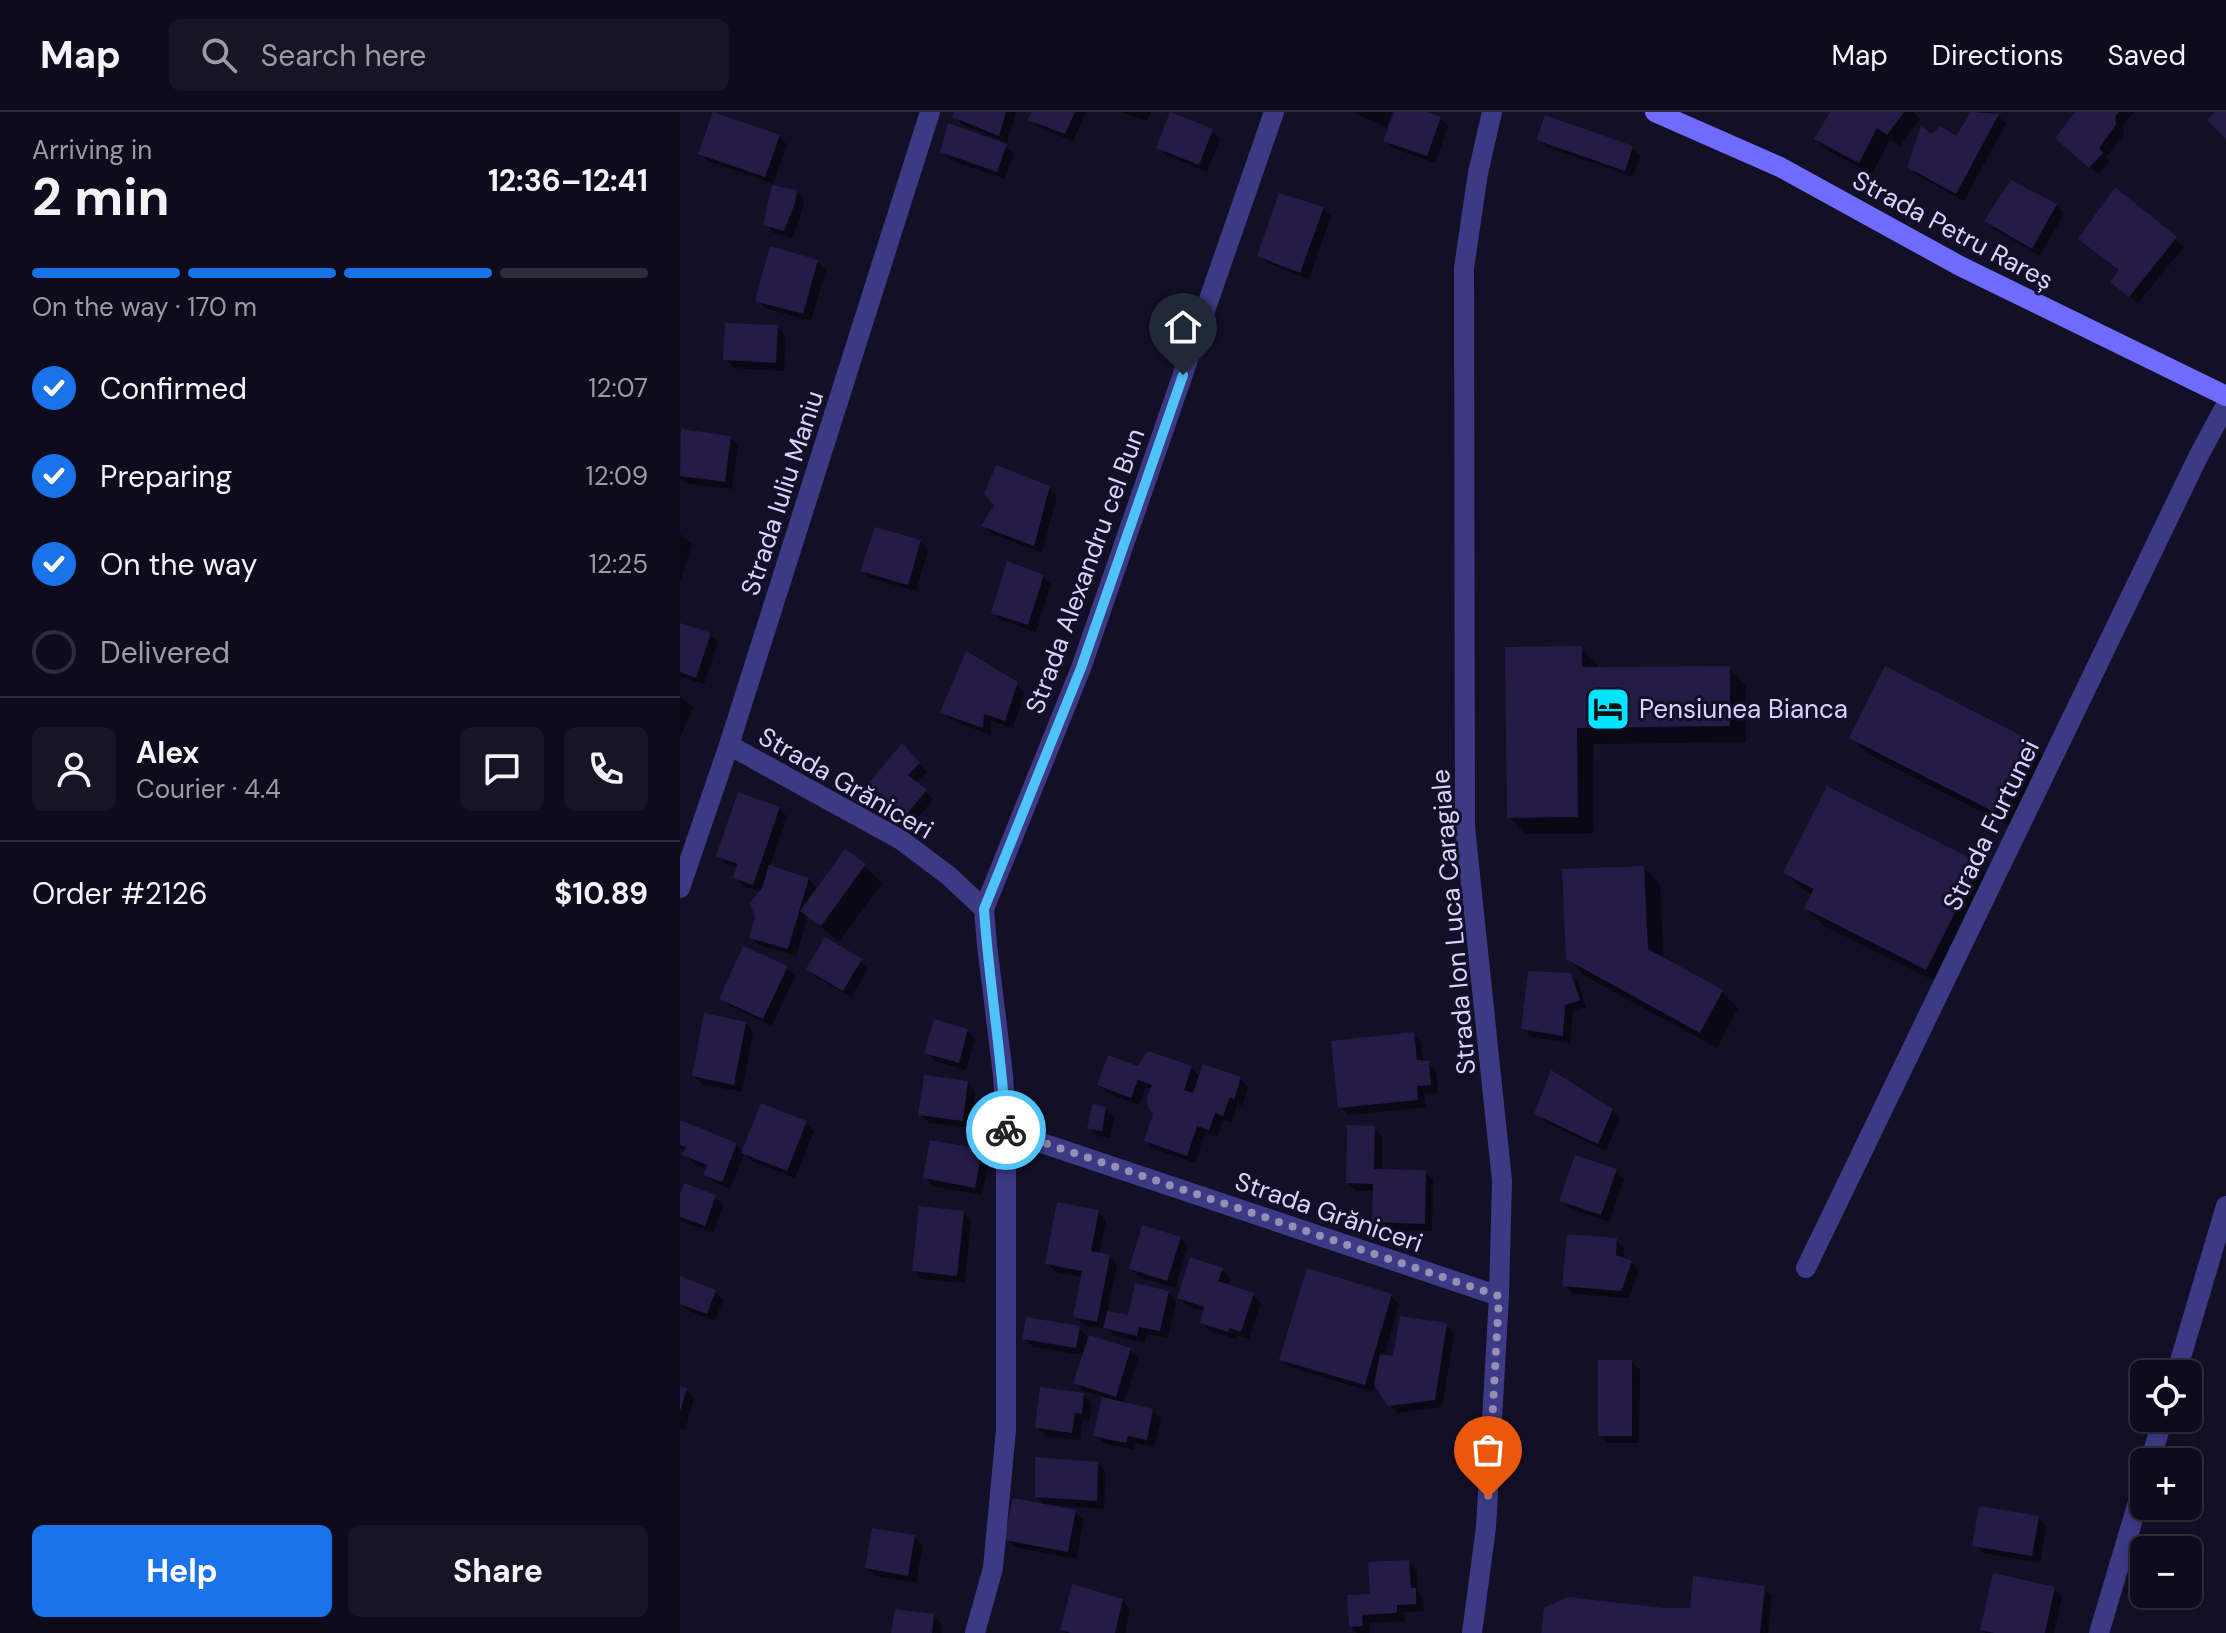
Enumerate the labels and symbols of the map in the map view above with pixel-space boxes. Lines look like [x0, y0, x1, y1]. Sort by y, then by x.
street label: Strada Petru Rareș [1847, 163, 2059, 297]
pin [1149, 293, 1217, 375]
street label: Strada Iuliu Maniu [733, 386, 831, 600]
street label: Strada Alexandru cel Bun [1018, 424, 1152, 718]
hotel icon: Pensiunea Bianca [1584, 685, 1632, 733]
place label: Pensiunea Bianca [1639, 692, 1848, 726]
street label: Strada Grăniceri [752, 719, 940, 847]
street label: Strada Furtunei [1935, 734, 2047, 916]
street label: Strada Ion Luca Caragiale [1423, 768, 1483, 1076]
courier [966, 1090, 1046, 1170]
street label: Strada Grăniceri [1231, 1164, 1427, 1260]
pin [1454, 1416, 1522, 1498]

